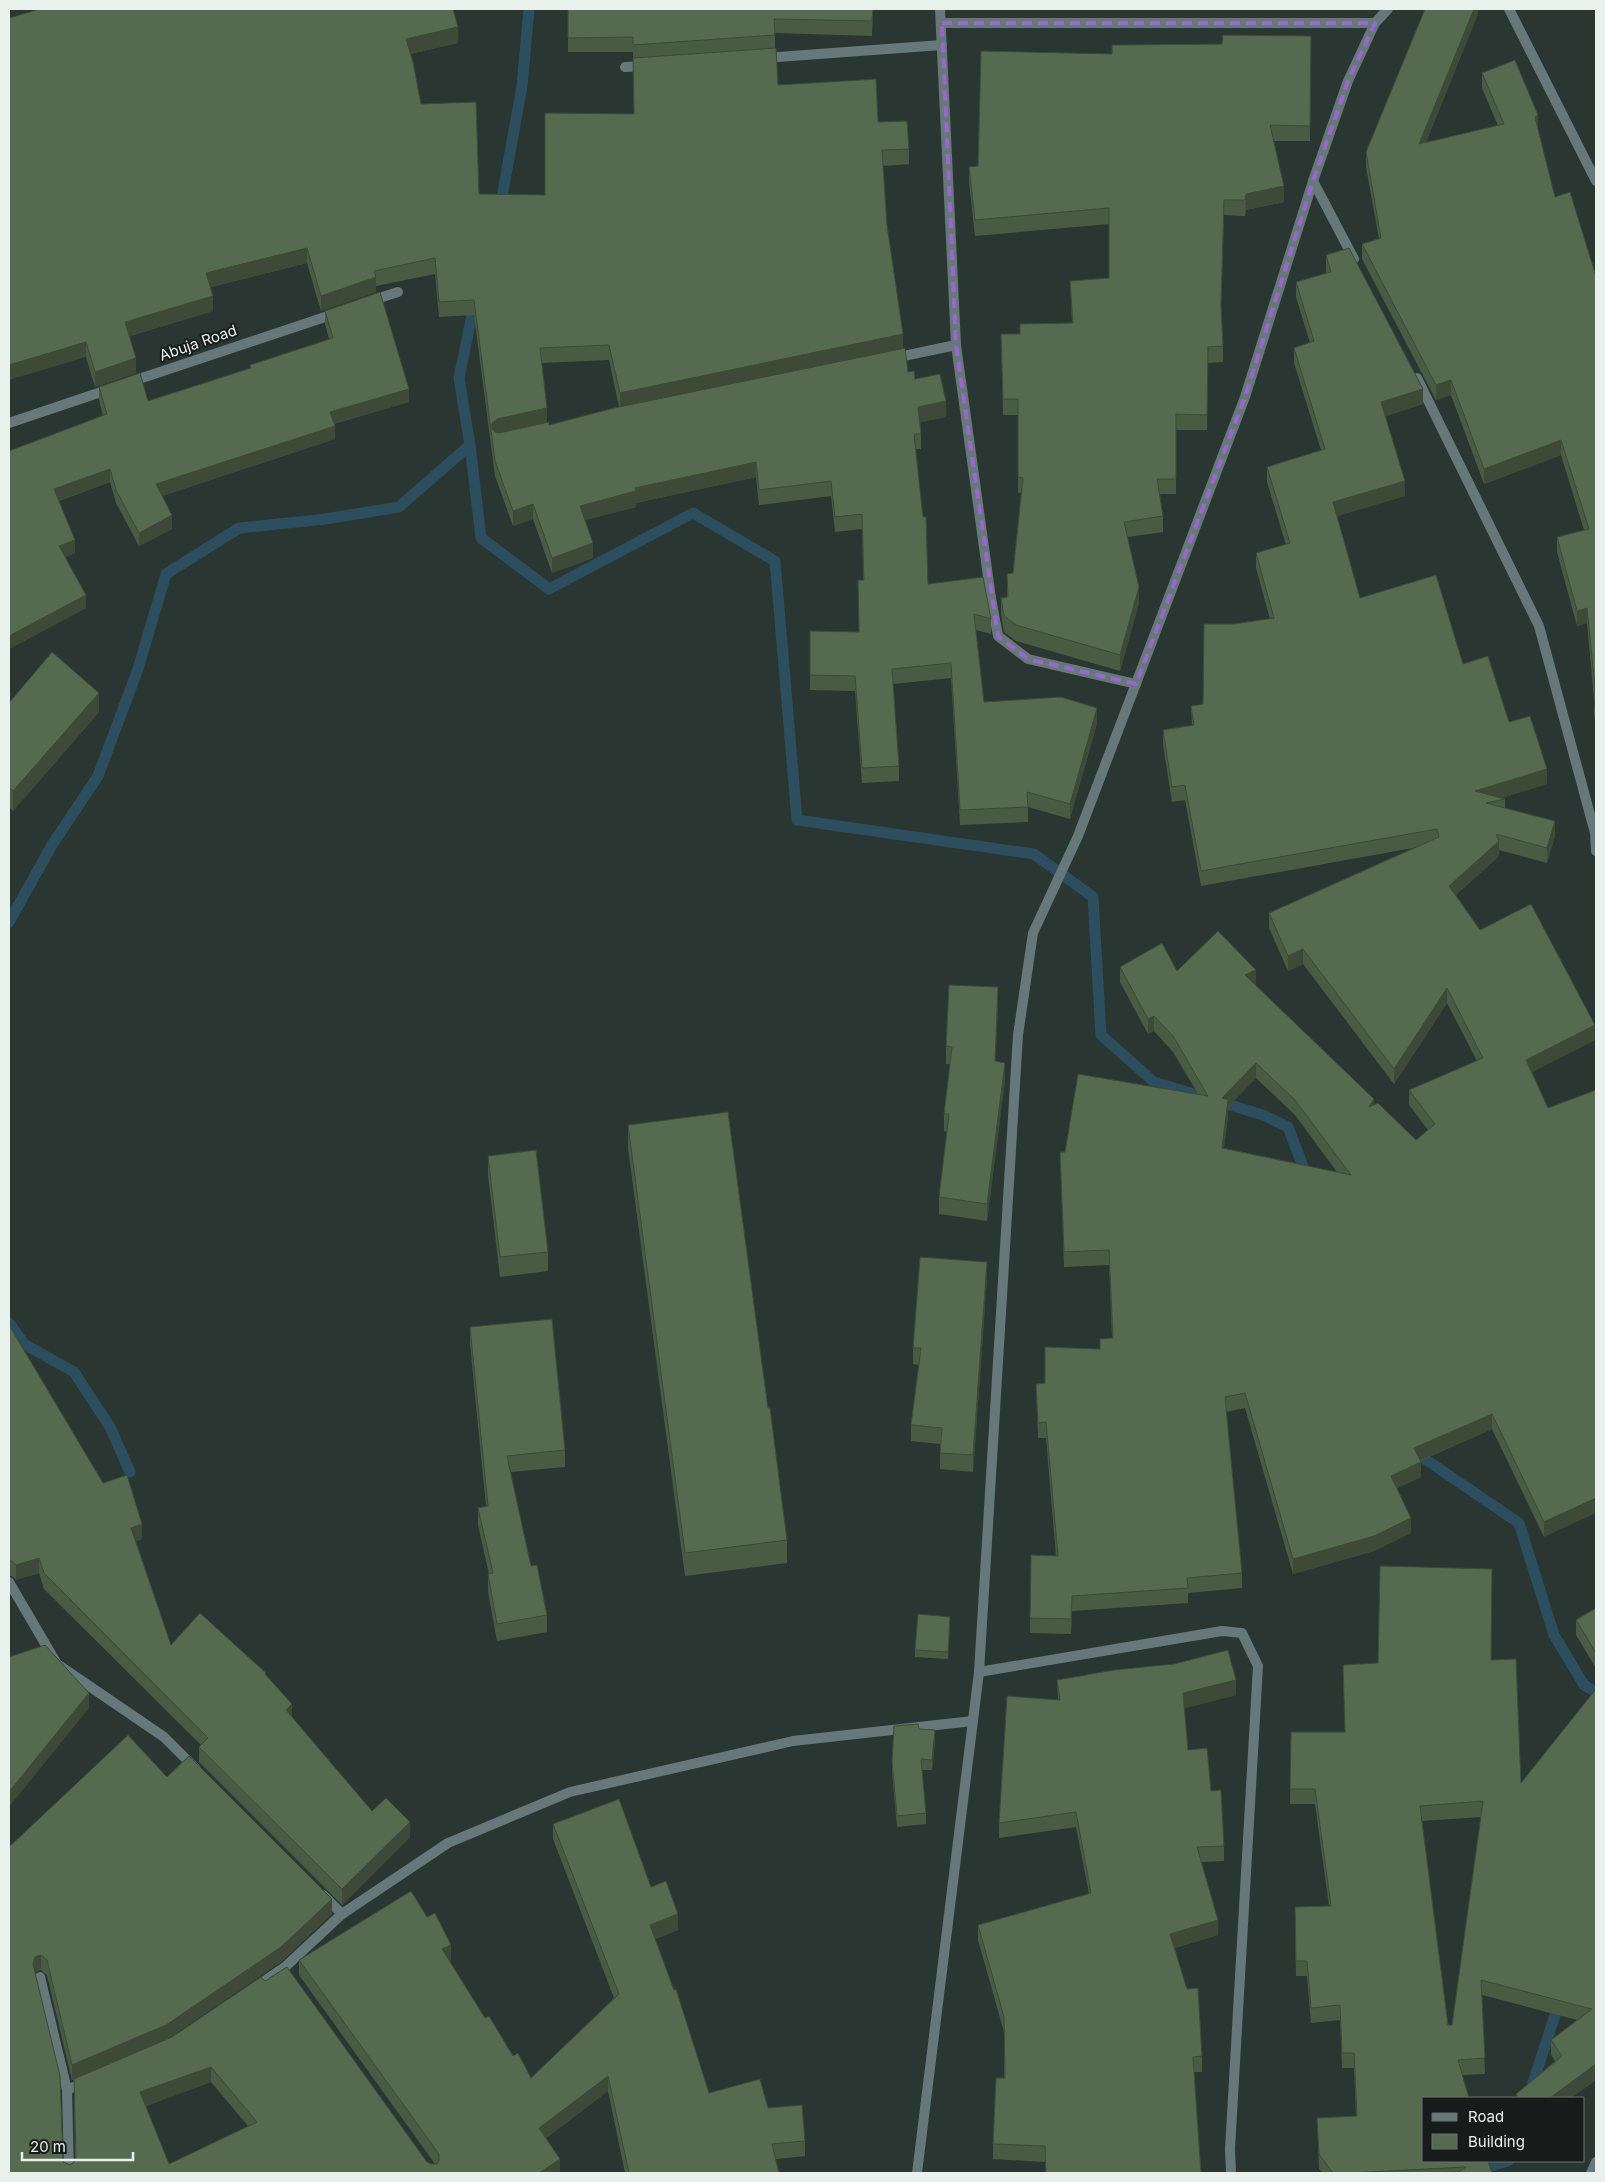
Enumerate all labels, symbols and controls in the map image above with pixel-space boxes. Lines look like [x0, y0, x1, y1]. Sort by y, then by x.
street label: Abuja Road [157, 320, 239, 365]
legend [1422, 2097, 1585, 2162]
text: Road [1468, 2107, 1504, 2126]
scale bar [22, 2130, 134, 2162]
text: Building [1468, 2132, 1525, 2151]
text: 20 m [30, 2137, 66, 2156]

